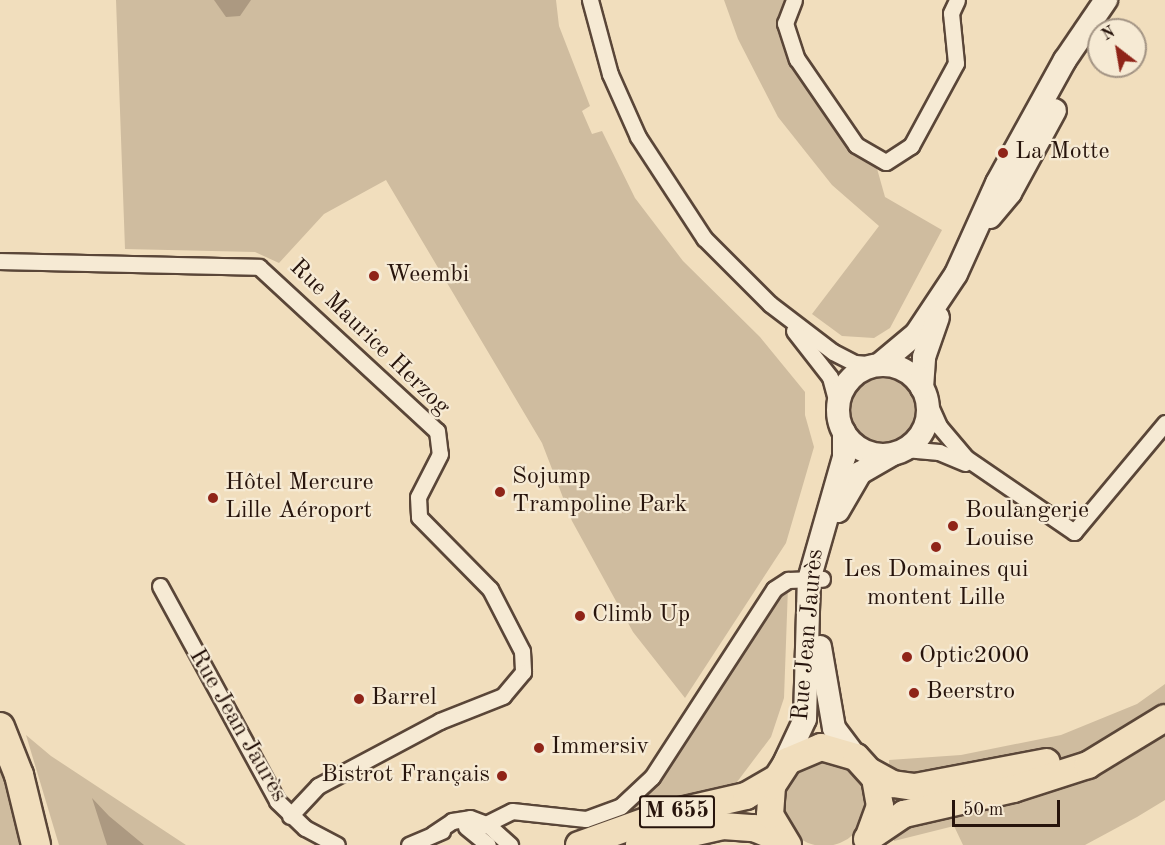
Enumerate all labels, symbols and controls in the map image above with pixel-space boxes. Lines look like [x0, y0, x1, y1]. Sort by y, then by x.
north arrow [1087, 18, 1147, 78]
text: N [1099, 24, 1118, 44]
place label: La Motte [1015, 139, 1110, 167]
marker: La Motte [996, 146, 1010, 160]
street label: Rue Maurice Herzog [283, 254, 455, 422]
place label: Weembi [386, 262, 469, 290]
marker: Weembi [367, 269, 381, 283]
place label: Sojump Trampoline Park [512, 464, 687, 520]
place label: Hôtel Mercure Lille Aéroport [225, 470, 374, 526]
marker: Sojump Trampoline Park [493, 485, 507, 499]
marker: Hôtel Mercure Lille Aéroport [206, 491, 220, 505]
place label: Boulangerie Louise [965, 498, 1089, 554]
marker: Boulangerie Louise [946, 519, 960, 533]
marker: Les Domaines qui montent Lille [929, 540, 943, 554]
street label: Rue Jean Jaurès [787, 548, 831, 722]
place label: Les Domaines qui montent Lille [844, 557, 1028, 613]
place label: Climb Up [592, 602, 690, 630]
marker: Climb Up [573, 609, 587, 623]
place label: Optic2000 [919, 643, 1029, 671]
street label: Rue Jean Jaurès [181, 644, 293, 808]
marker: Optic2000 [900, 650, 914, 664]
place label: Beerstro [926, 679, 1015, 707]
place label: Barrel [371, 685, 437, 713]
marker: Beerstro [907, 686, 921, 700]
marker: Barrel [352, 692, 366, 706]
place label: Immersiv [551, 734, 649, 762]
marker: Immersiv [532, 741, 546, 755]
place label: Bistrot Français [321, 762, 490, 790]
marker: Bistrot Français [495, 769, 509, 783]
scale bar [955, 788, 1063, 826]
road number: M 655 [638, 793, 716, 831]
text: 50 m [963, 801, 1003, 819]

